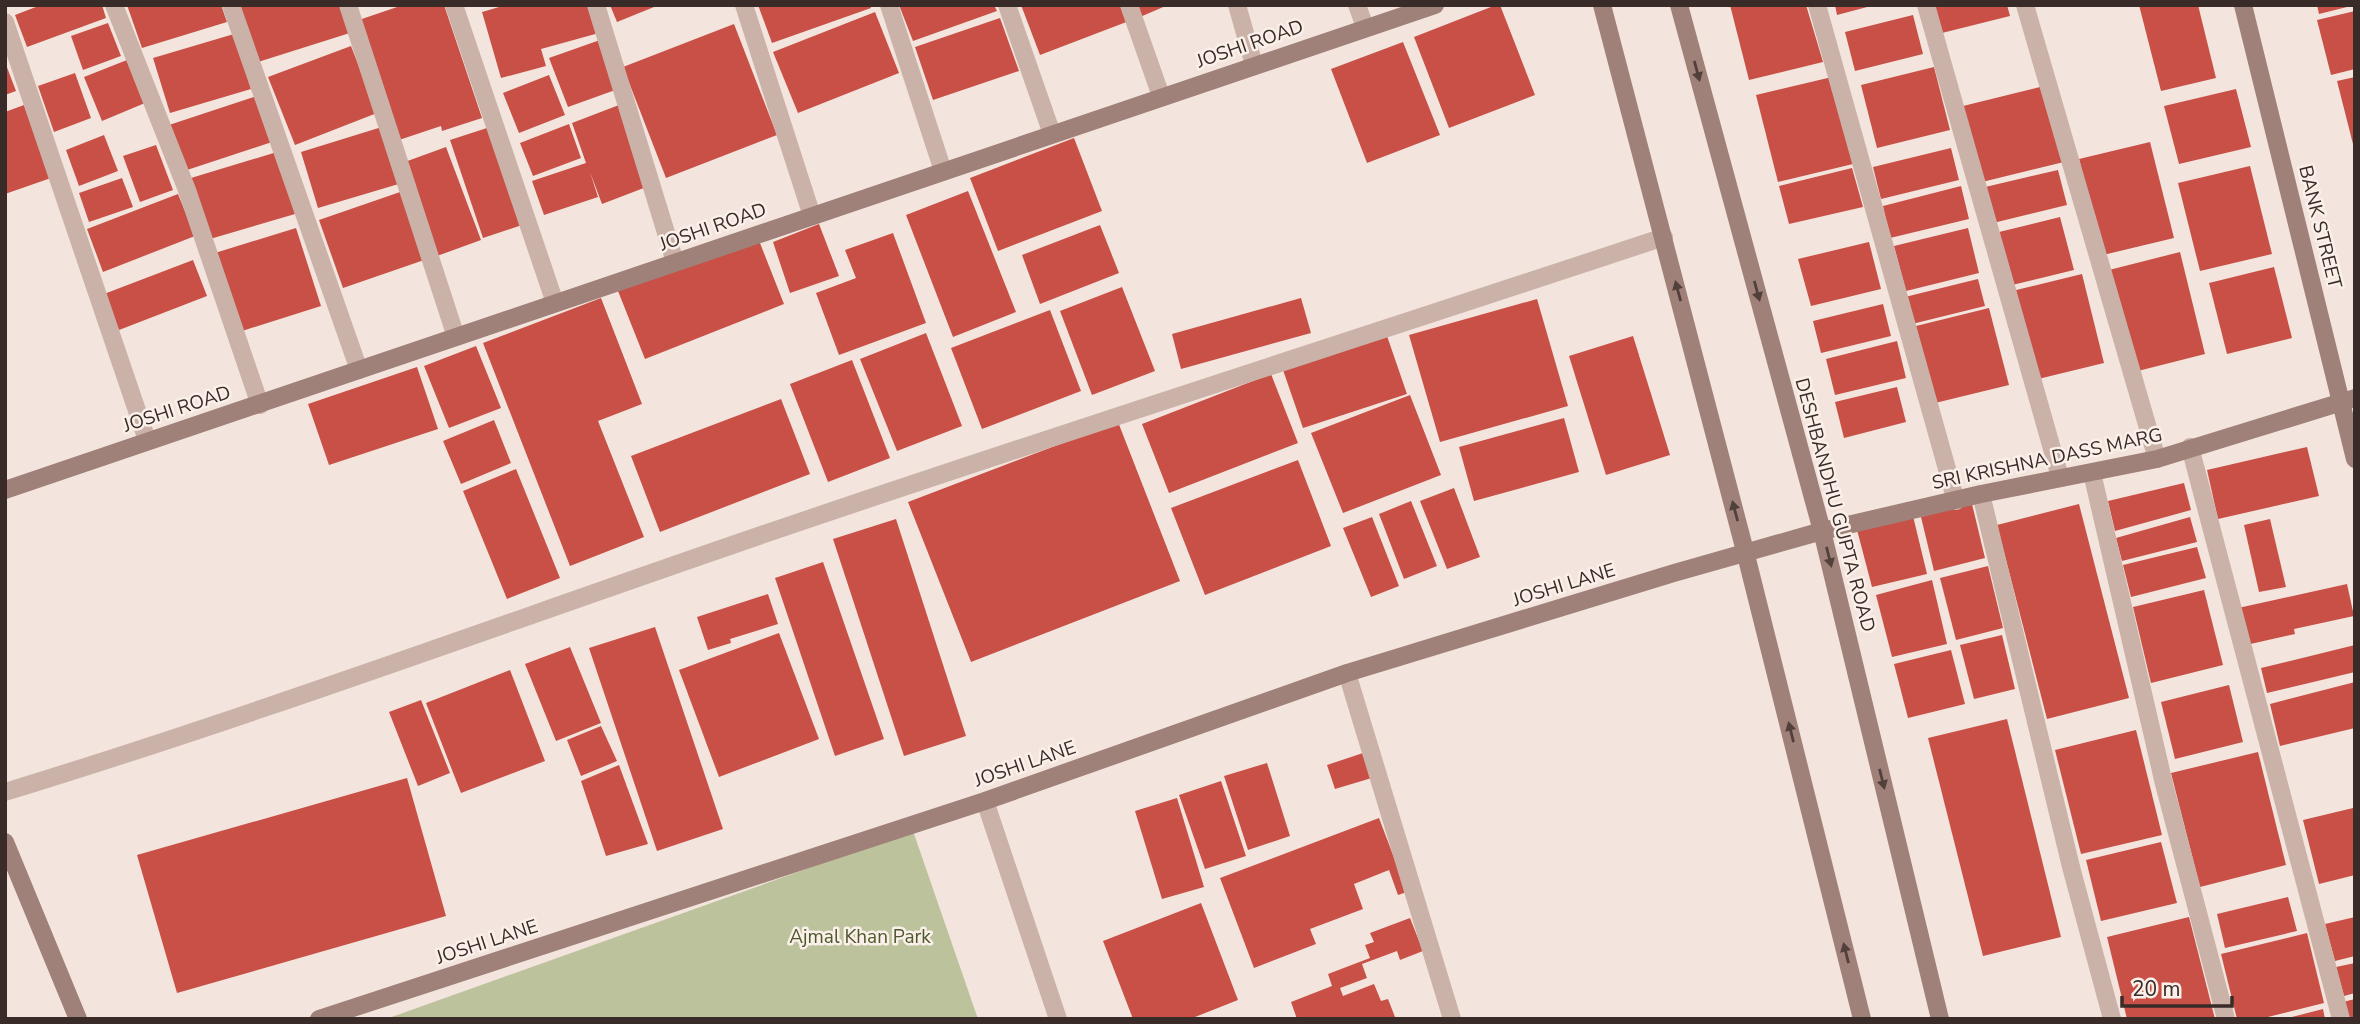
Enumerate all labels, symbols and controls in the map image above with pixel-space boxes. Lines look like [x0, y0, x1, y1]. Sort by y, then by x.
street label: JOSHI ROAD [1192, 14, 1307, 75]
one-way arrow [1692, 61, 1702, 82]
street label: BANK STREET [2292, 163, 2348, 292]
street label: JOSHI ROAD [655, 197, 770, 258]
one-way arrow [1672, 280, 1683, 302]
one-way arrow [1752, 280, 1762, 301]
street label: DESHBANDHU GUPTA ROAD [1789, 375, 1881, 635]
street label: JOSHI ROAD [119, 379, 234, 439]
street label: SRI KRISHNA DASS MARG [1929, 422, 2165, 496]
one-way arrow [1729, 500, 1740, 522]
one-way arrow [1823, 547, 1834, 569]
street label: JOSHI LANE [1509, 557, 1618, 613]
one-way arrow [1785, 721, 1796, 743]
street label: JOSHI LANE [970, 735, 1079, 794]
one-way arrow [1877, 768, 1888, 790]
street label: JOSHI LANE [432, 913, 541, 971]
park label: Ajmal Khan Park [789, 924, 931, 950]
one-way arrow [1840, 941, 1851, 963]
scale bar [2122, 964, 2232, 1008]
text: 20 m [2132, 975, 2181, 1003]

